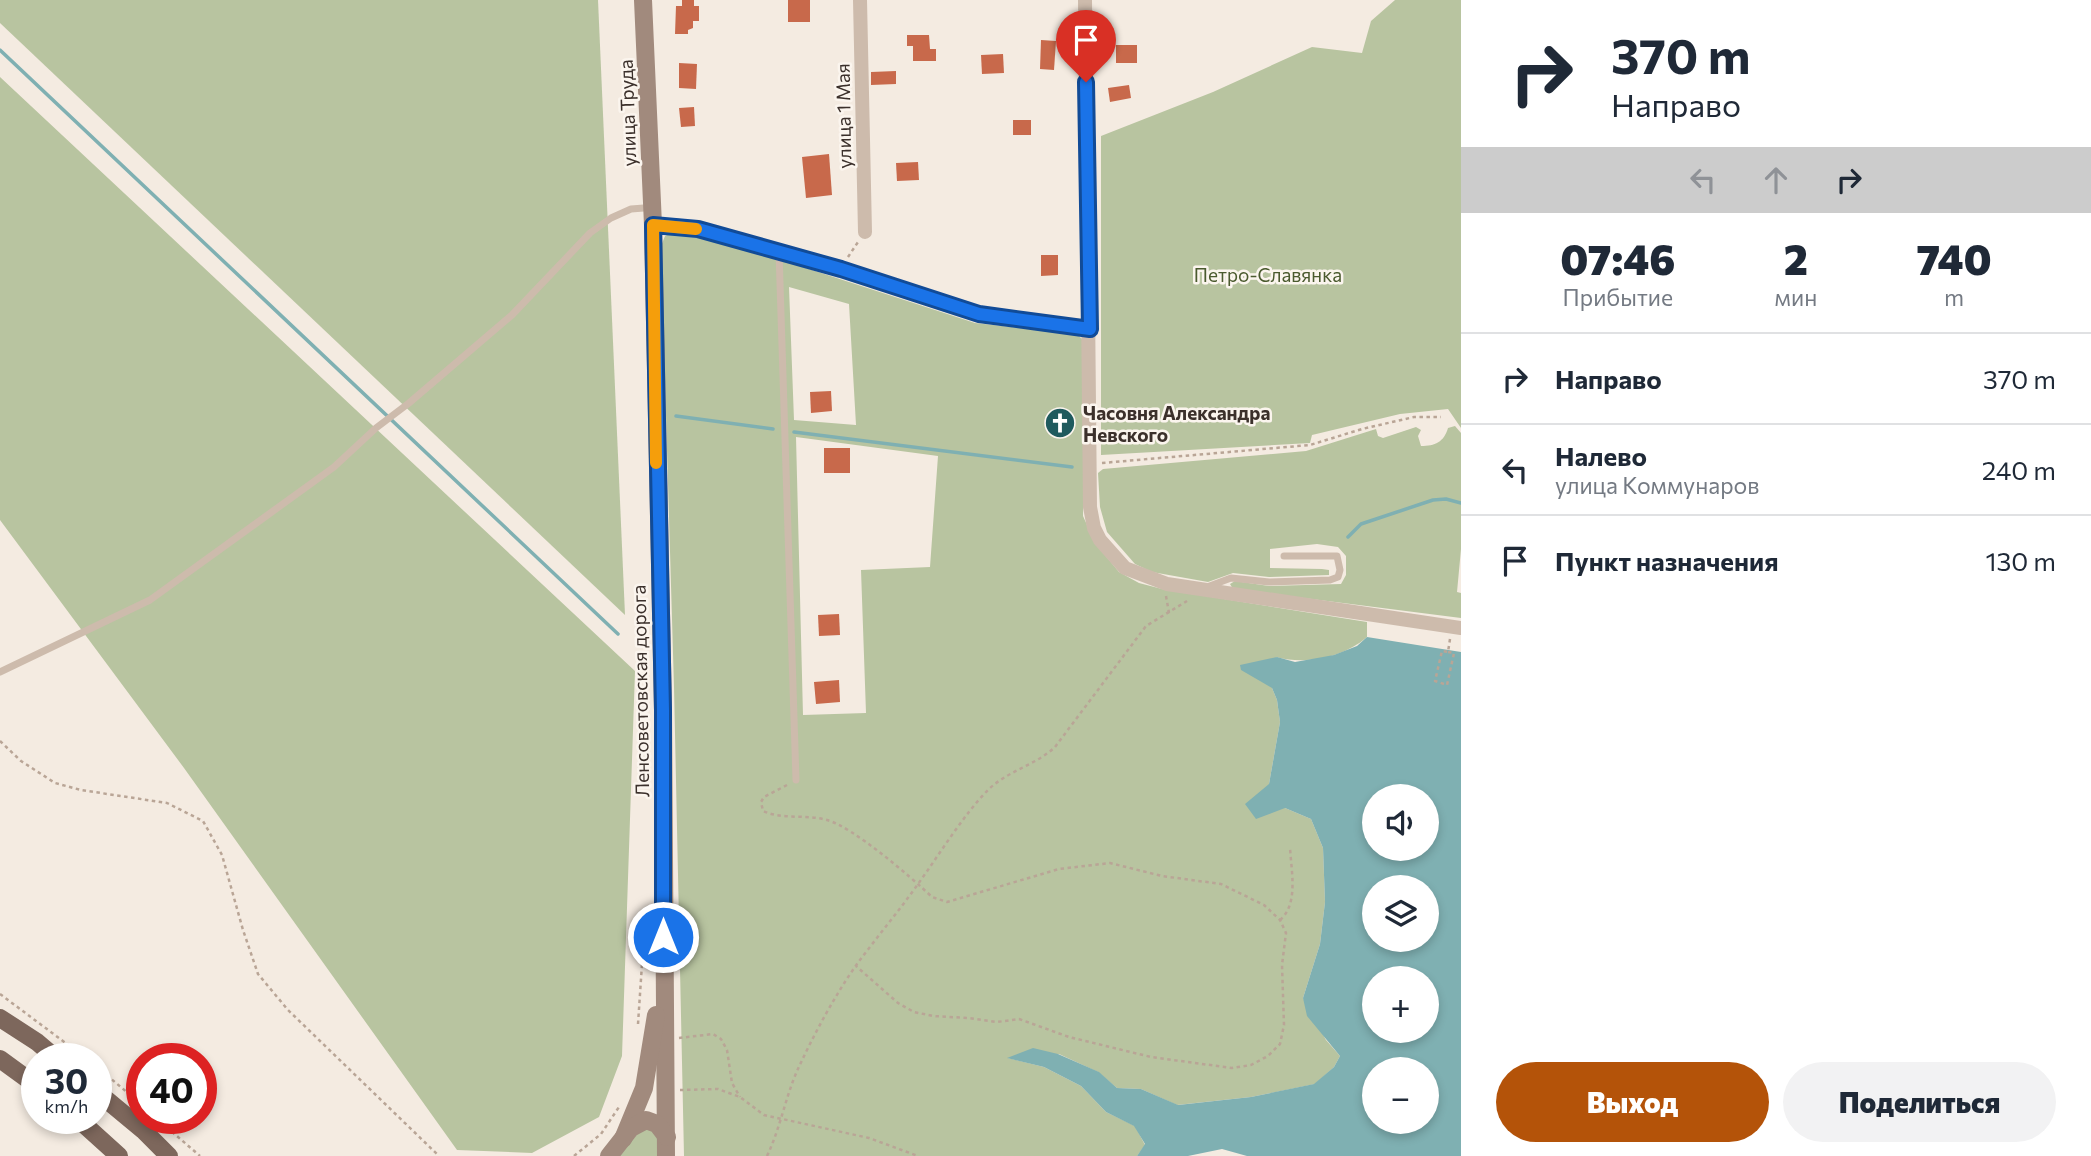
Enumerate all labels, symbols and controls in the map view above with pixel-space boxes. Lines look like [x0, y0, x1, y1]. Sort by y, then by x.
pin [1056, 10, 1116, 82]
icon: arrive [1067, 21, 1105, 59]
text: 370 m [1611, 24, 1750, 84]
icon: right [1496, 28, 1587, 119]
street label: улица Труда [614, 59, 640, 167]
street label: улица 1 Мая [831, 63, 855, 169]
text: Направо [1611, 84, 1741, 124]
icon: left [1684, 161, 1722, 199]
icon: ahead [1757, 161, 1795, 199]
icon: right [1830, 161, 1868, 199]
text: 07:46 [1560, 232, 1675, 284]
text: 2 [1784, 232, 1808, 284]
text: 740 [1916, 232, 1992, 284]
park label: Петро-Славянка [1194, 263, 1342, 286]
text: Прибытие [1563, 283, 1673, 311]
text: мин [1775, 283, 1817, 311]
text: m [1944, 283, 1964, 311]
icon: right [1496, 360, 1534, 398]
text: Направо [1555, 363, 1662, 394]
text: 370 m [1983, 363, 2056, 394]
place label: Часовня Александра Невского [1083, 401, 1270, 446]
church icon: Часовня Александра Невского [1043, 406, 1077, 440]
text: Налево [1555, 440, 1647, 471]
icon: left [1496, 451, 1534, 489]
text: 240 m [1982, 454, 2056, 485]
text: улица Коммунаров [1555, 471, 1760, 499]
icon: arrive [1496, 542, 1534, 580]
text: Пункт назначения [1555, 545, 1779, 576]
text: 130 m [1985, 545, 2056, 576]
street label: Ленсоветовская дорога [627, 585, 653, 797]
map controls [1362, 784, 1439, 1134]
button: sound [1362, 784, 1439, 861]
button: layers [1362, 875, 1439, 952]
position arrow [626, 900, 700, 974]
button: + [1362, 966, 1439, 1043]
speed limit sign: 40 [126, 1043, 217, 1134]
button: − [1362, 1057, 1439, 1134]
text: 30 [45, 1058, 88, 1101]
button: Выход [1496, 1062, 1769, 1142]
button: Поделиться [1783, 1062, 2056, 1142]
text: km/h [45, 1095, 88, 1117]

